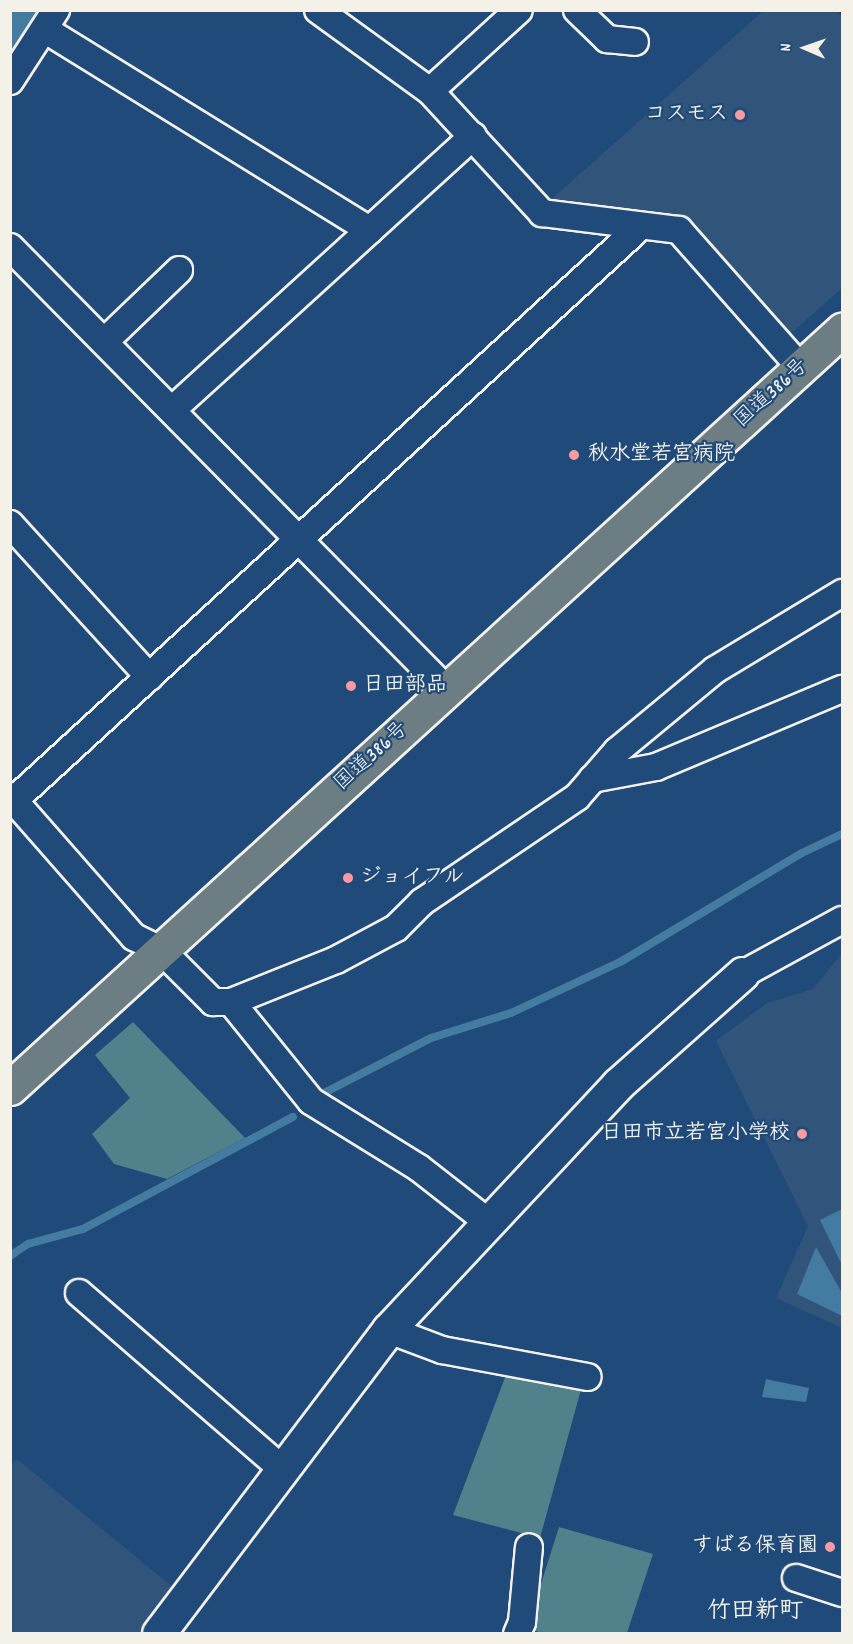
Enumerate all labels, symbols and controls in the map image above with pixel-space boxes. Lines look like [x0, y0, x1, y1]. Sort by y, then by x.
north arrow [775, 18, 835, 78]
text: N [775, 43, 798, 52]
place label: コスモス [644, 102, 728, 128]
marker: コスモス [733, 108, 747, 122]
street label: 国道386号 [730, 354, 814, 434]
place label: 秋水堂若宮病院 [588, 442, 735, 468]
marker: 秋水堂若宮病院 [565, 446, 583, 464]
place label: 日田部品 [363, 673, 447, 699]
marker: 日田部品 [344, 679, 358, 693]
street label: 国道386号 [330, 717, 414, 797]
place label: ジョイフル [360, 865, 465, 891]
marker: ジョイフル [341, 871, 355, 885]
place label: 日田市立若宮小学校 [601, 1121, 790, 1147]
marker: 日田市立若宮小学校 [795, 1127, 809, 1141]
place label: すばる保育園 [692, 1534, 818, 1560]
marker: すばる保育園 [823, 1540, 837, 1554]
district label: 竹田新町 [707, 1599, 803, 1627]

